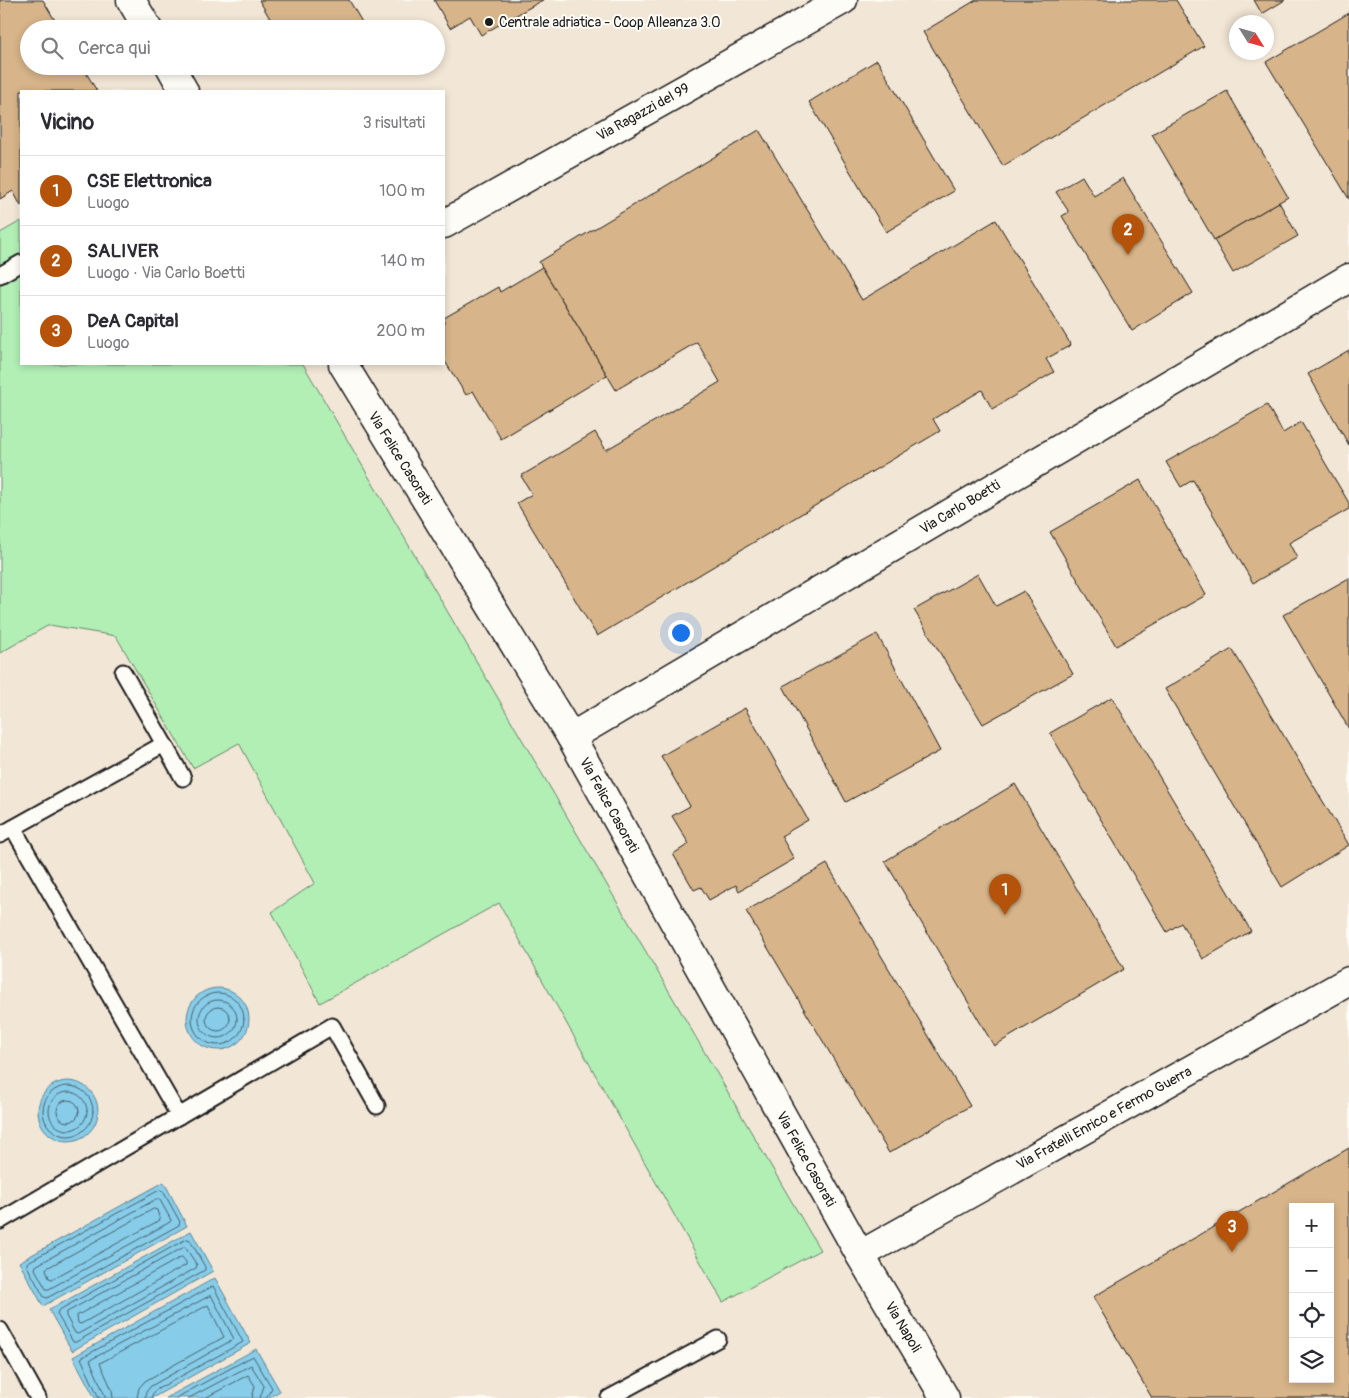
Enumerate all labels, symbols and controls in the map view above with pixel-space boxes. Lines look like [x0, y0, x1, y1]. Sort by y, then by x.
place label: Centrale adriatica - Coop Alleanza 3.0 [499, 14, 721, 31]
north arrow [1229, 15, 1274, 60]
marker: Centrale adriatica - Coop Alleanza 3.0 [483, 16, 495, 28]
search box [20, 20, 445, 75]
icon: search [38, 34, 66, 62]
text: Cerca qui [78, 36, 150, 60]
street label: Via Ragazzi del 99 [594, 79, 692, 145]
text: Vicino [40, 109, 94, 136]
text: 3 risultati [363, 113, 425, 133]
text: CSE Elettronica [87, 169, 212, 193]
text: 1 [53, 181, 59, 201]
text: 100 m [379, 181, 425, 201]
text: Luogo [87, 193, 129, 213]
pin: 2 [1112, 214, 1144, 255]
text: SALIVER [87, 239, 159, 263]
text: 2 [52, 251, 60, 271]
text: 140 m [381, 251, 425, 271]
text: Luogo · Via Carlo Boetti [87, 263, 245, 283]
text: DeA Capital [87, 309, 179, 333]
text: 3 [52, 321, 60, 341]
text: 200 m [377, 321, 425, 341]
text: Luogo [87, 333, 129, 353]
street label: Via Felice Casorati [365, 408, 436, 508]
street label: Via Carlo Boetti [917, 476, 1004, 538]
your location [668, 620, 694, 646]
street label: Via Felice Casorati [576, 754, 642, 856]
pin: 1 [989, 874, 1021, 915]
street label: Via Fratelli Enrico e Fermo Guerra [1013, 1063, 1195, 1173]
street label: Via Felice Casorati [773, 1108, 839, 1210]
map controls [1289, 1203, 1334, 1383]
button: + [1289, 1203, 1334, 1248]
pin: 3 [1216, 1211, 1248, 1252]
button: − [1289, 1248, 1334, 1293]
button: locate [1289, 1293, 1334, 1338]
street label: Via Napoli [881, 1298, 925, 1356]
button: layers [1289, 1338, 1334, 1383]

